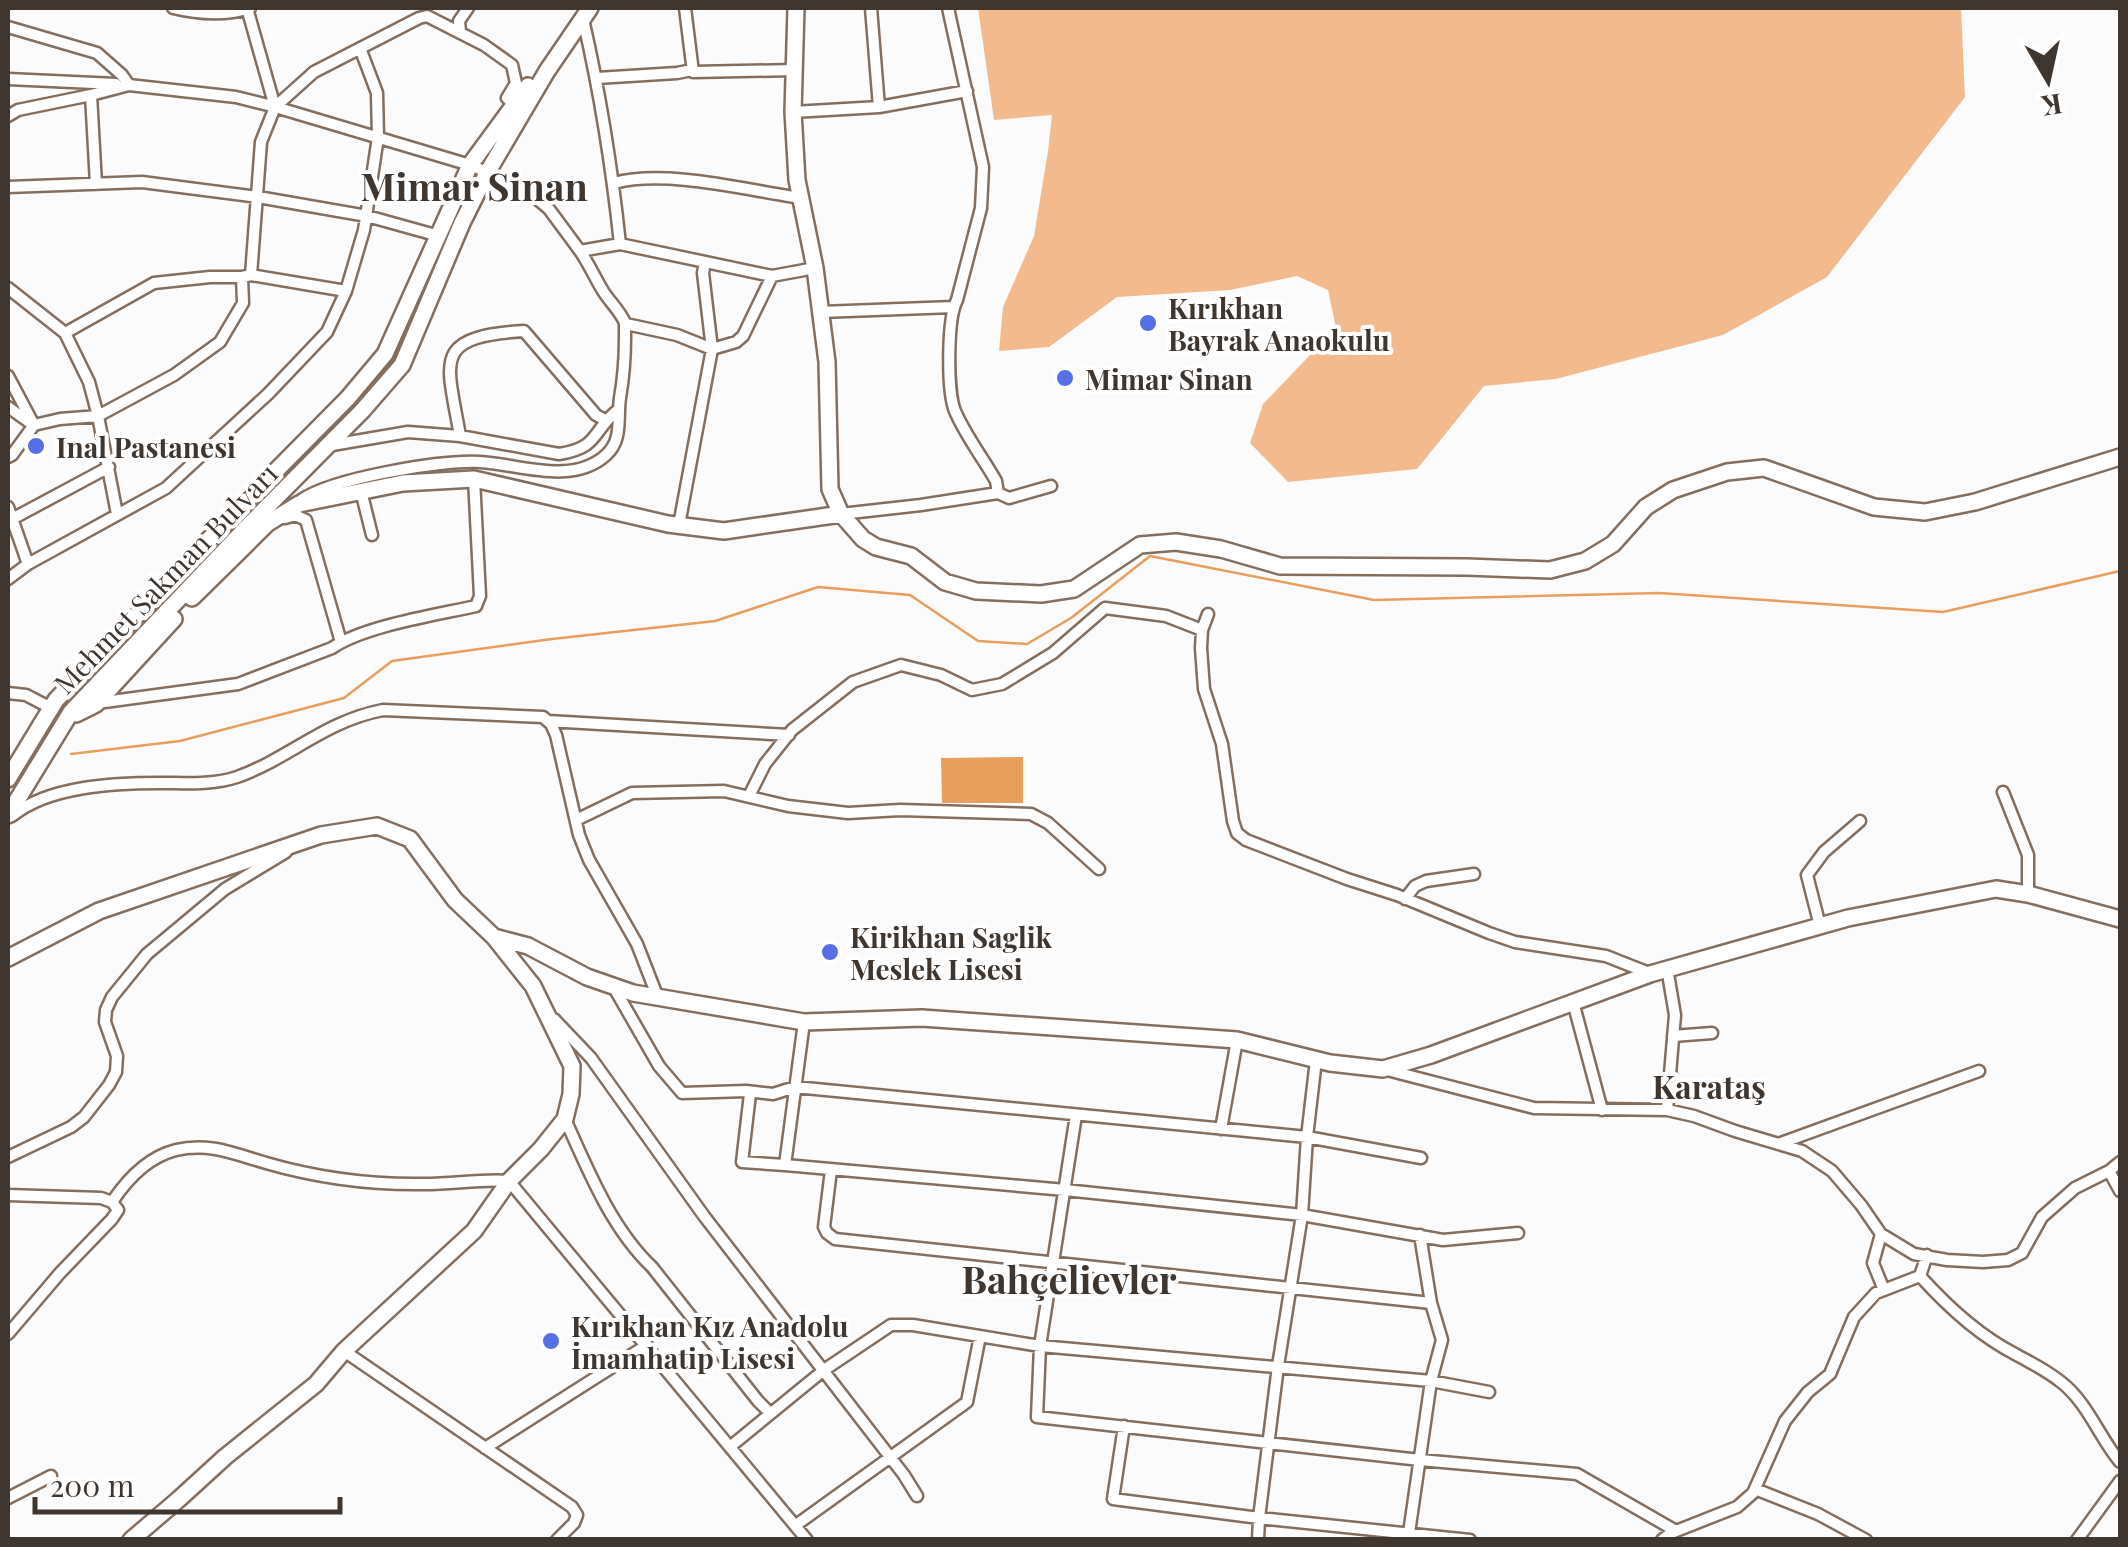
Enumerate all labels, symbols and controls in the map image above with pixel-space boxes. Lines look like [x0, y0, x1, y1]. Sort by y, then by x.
north arrow [1998, 30, 2098, 130]
text: K [2038, 86, 2065, 126]
district label: Mimar Sinan [360, 160, 588, 211]
place label: Kırıkhan Bayrak Anaokulu [1168, 289, 1390, 358]
marker: Kırıkhan Bayrak Anaokulu [1137, 312, 1159, 334]
place label: Mimar Sinan [1085, 360, 1253, 397]
marker: Mimar Sinan [1054, 367, 1076, 389]
place label: Inal Pastanesi [56, 428, 236, 465]
marker: Inal Pastanesi [25, 435, 47, 457]
street label: Mehmet Sakman Bulvarı [45, 455, 285, 701]
place label: Kirikhan Saglik Meslek Lisesi [850, 918, 1053, 987]
marker: Kirikhan Saglik Meslek Lisesi [819, 941, 841, 963]
district label: Karataş [1652, 1064, 1766, 1107]
district label: Bahçelievler [961, 1253, 1177, 1304]
place label: Kırıkhan Kız Anadolu İmamhatip Lisesi [571, 1307, 849, 1376]
marker: Kırıkhan Kız Anadolu İmamhatip Lisesi [540, 1330, 562, 1352]
scale bar [35, 1452, 340, 1514]
text: 200 m [50, 1465, 135, 1505]

